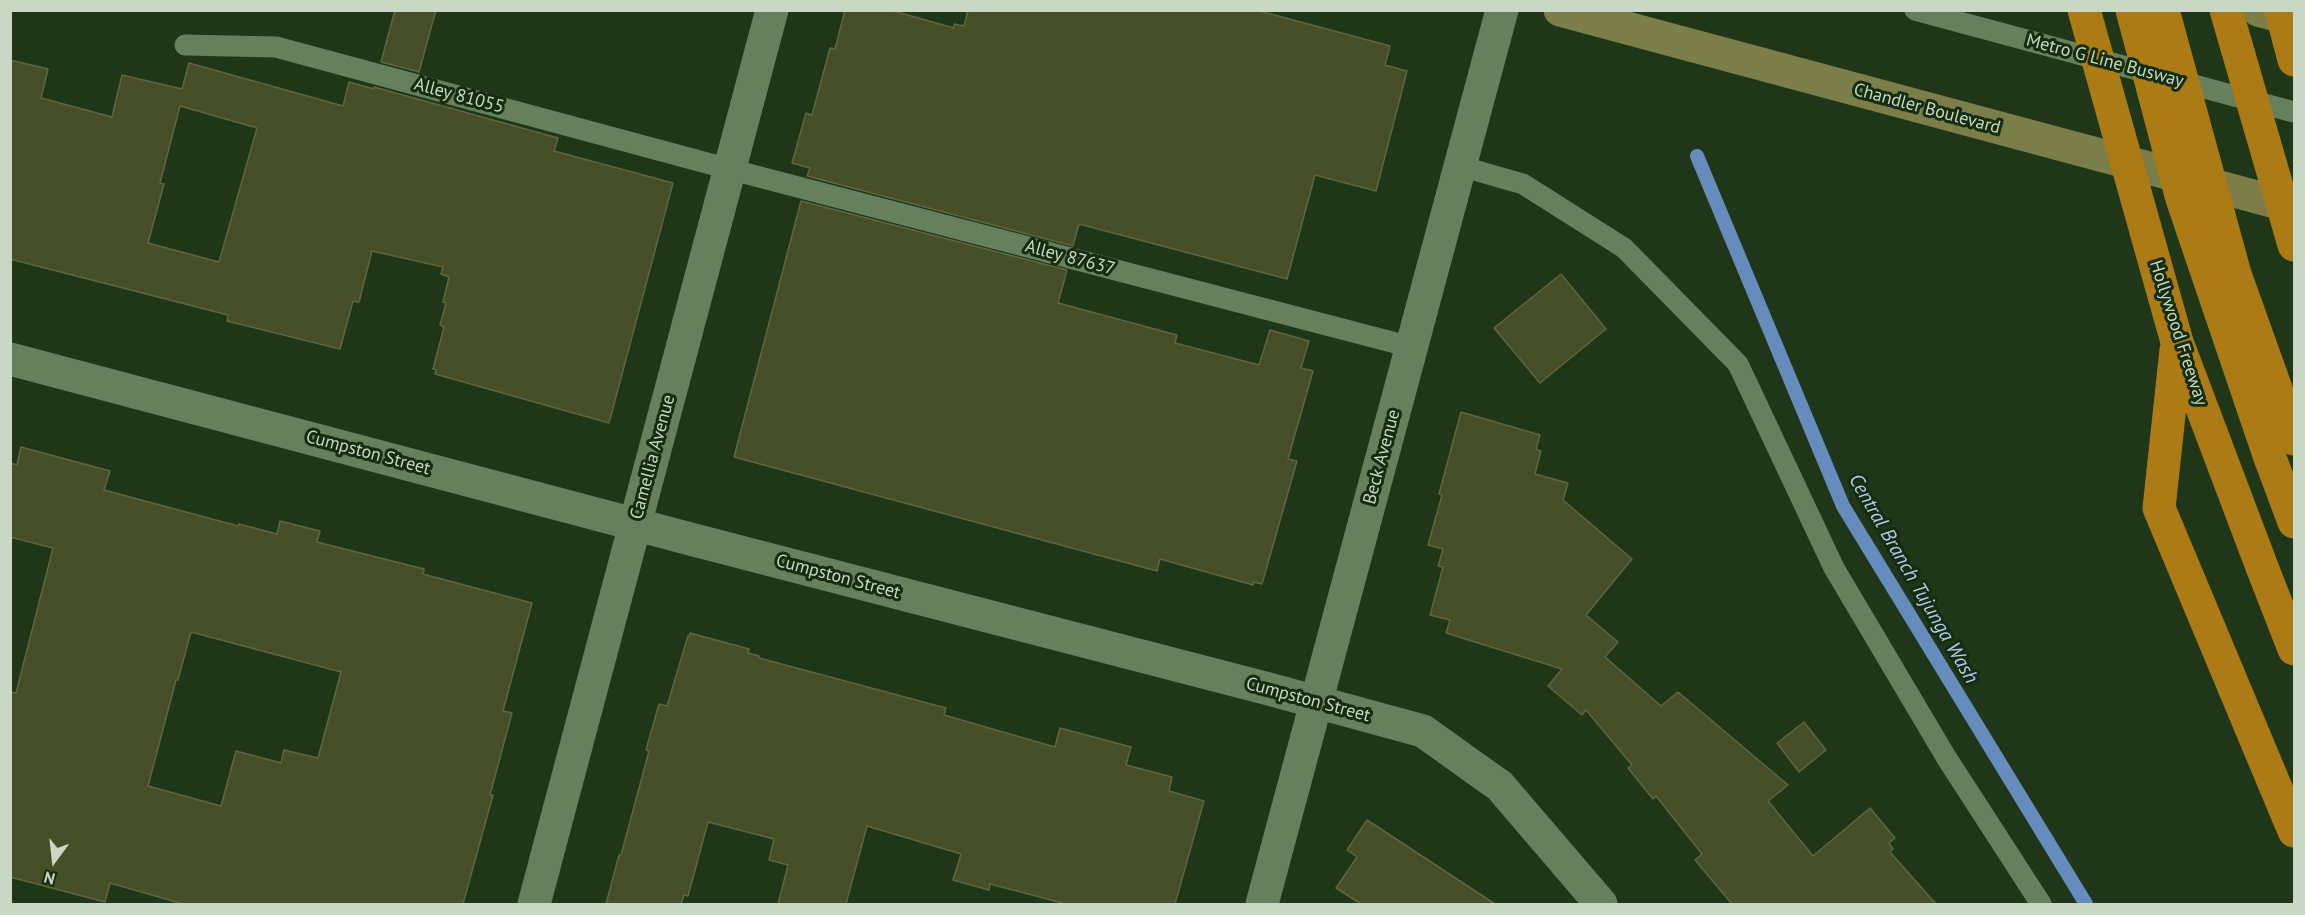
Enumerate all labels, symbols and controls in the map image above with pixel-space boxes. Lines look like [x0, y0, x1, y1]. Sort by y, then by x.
street label: Metro G Line Busway [2024, 30, 2186, 92]
street label: Alley 81055 [412, 74, 506, 118]
street label: Chandler Boulevard [1851, 79, 2003, 139]
street label: Alley 87637 [1023, 236, 1117, 280]
street label: Hollywood Freeway [2144, 258, 2212, 408]
street label: Camellia Avenue [626, 392, 680, 522]
street label: Beck Avenue [1359, 407, 1405, 507]
street label: Cumpston Street [303, 426, 433, 480]
water label: Central Branch Tujunga Wash [1843, 470, 1983, 688]
street label: Cumpston Street [773, 550, 903, 604]
street label: Cumpston Street [1243, 673, 1373, 727]
north arrow [24, 831, 84, 891]
text: N [42, 867, 57, 889]

